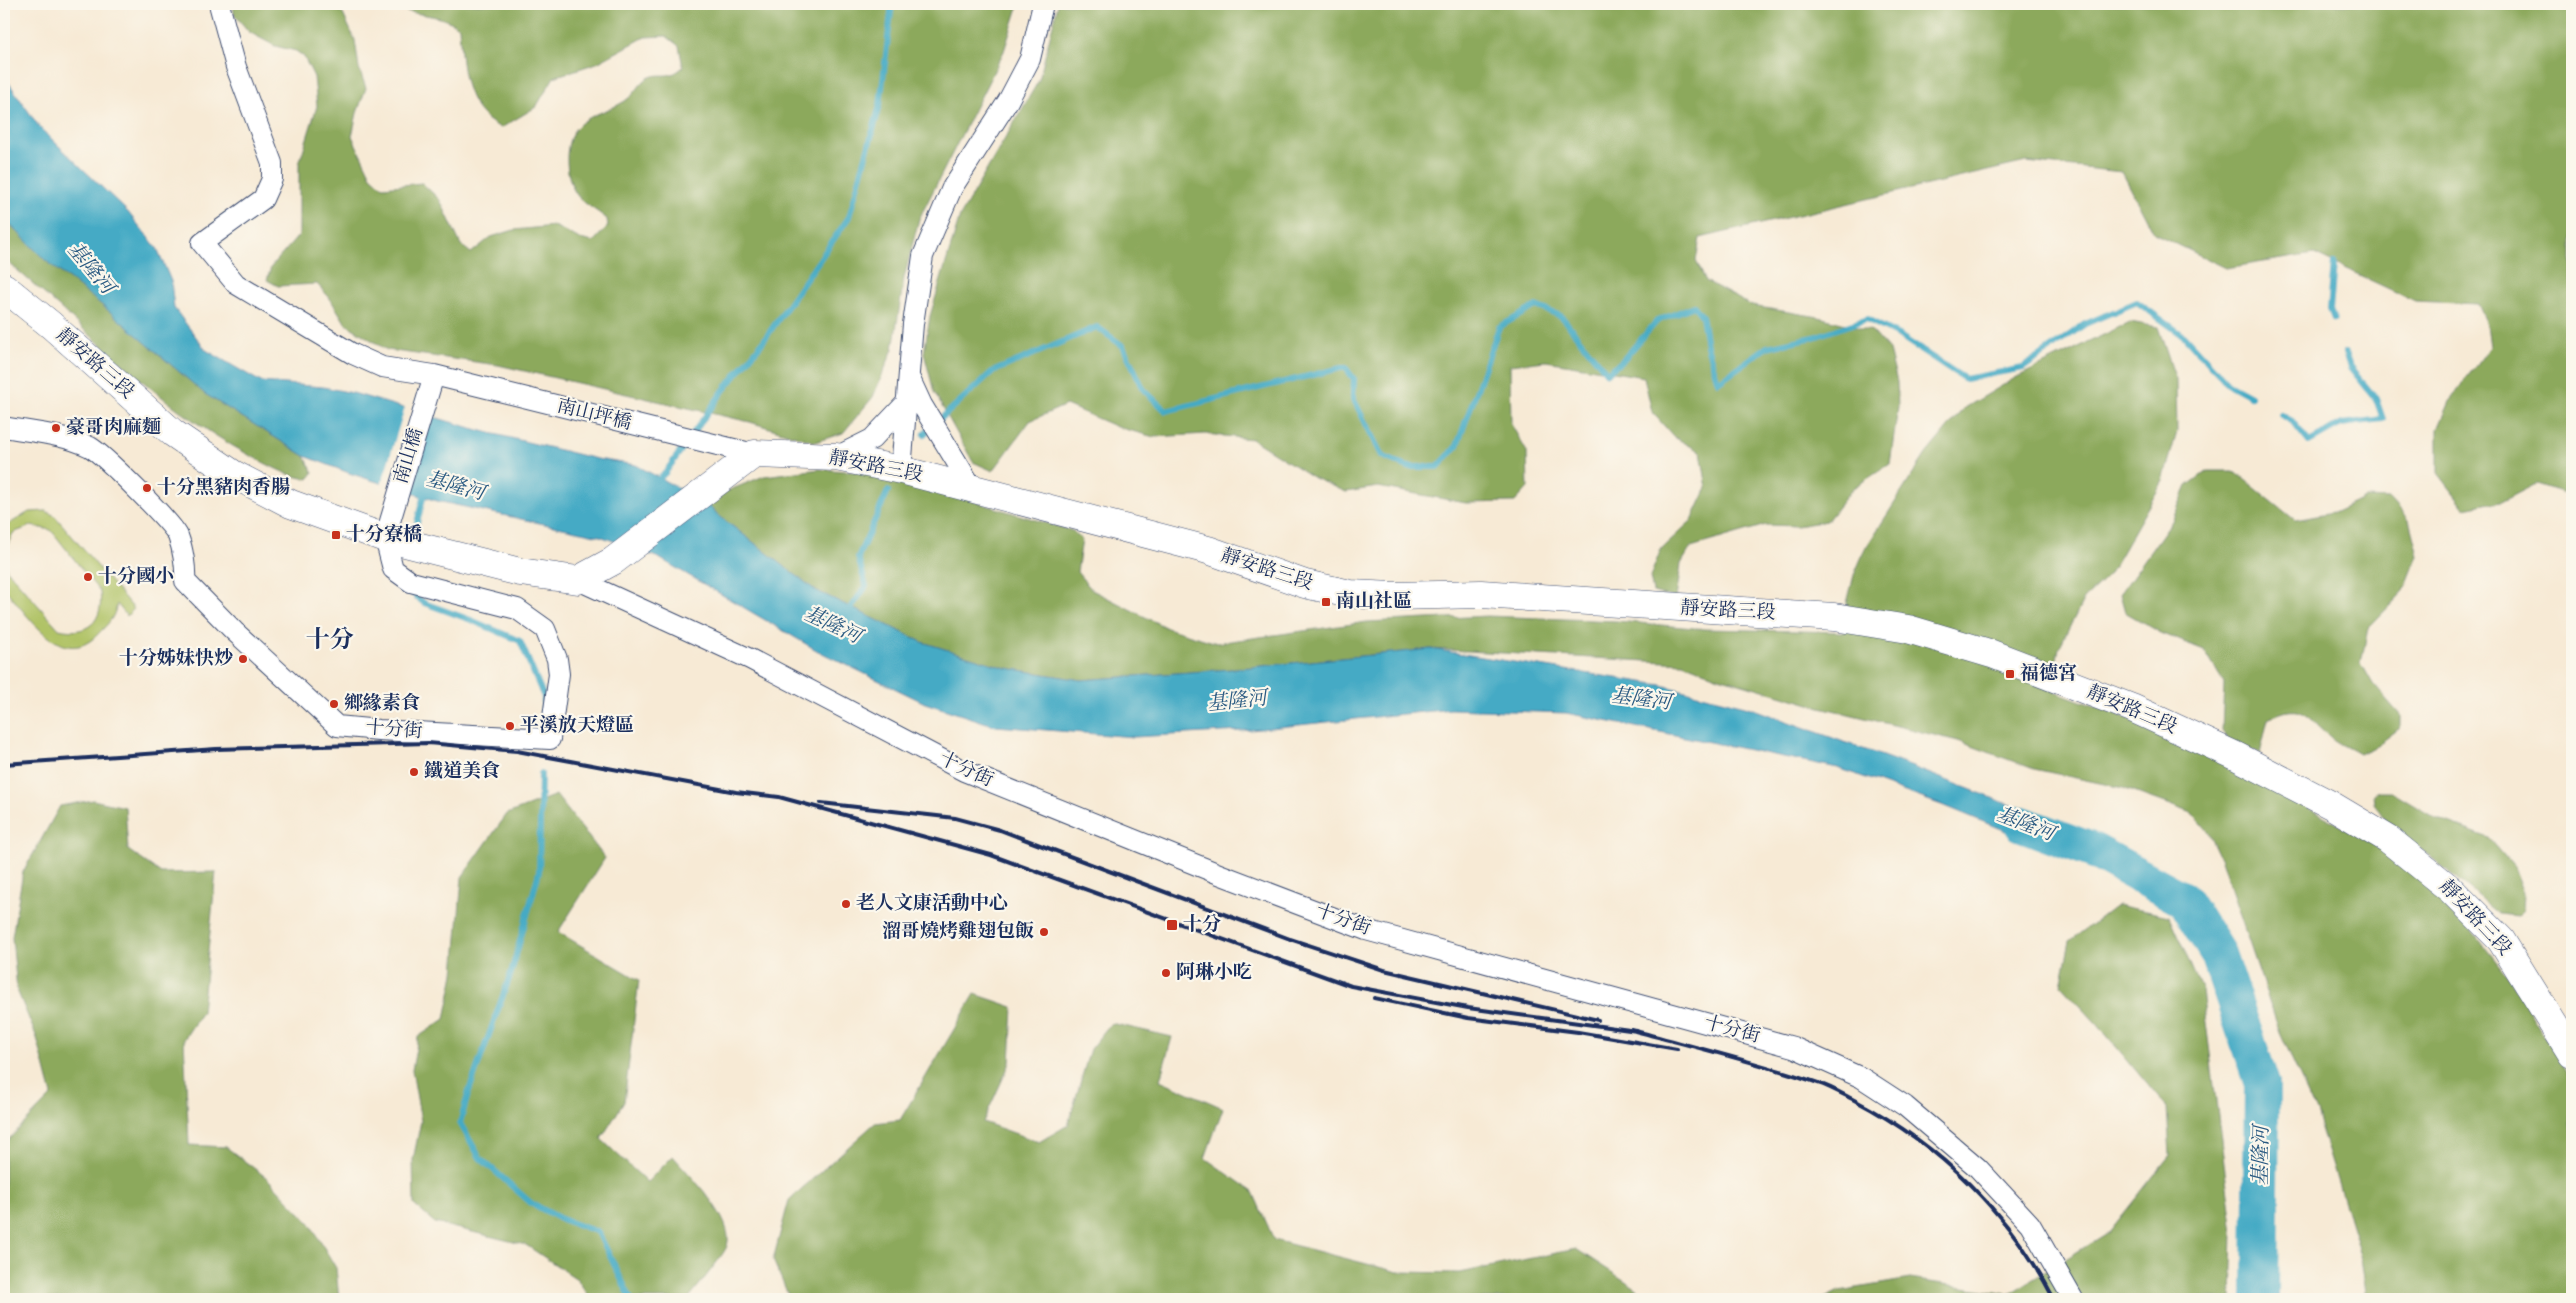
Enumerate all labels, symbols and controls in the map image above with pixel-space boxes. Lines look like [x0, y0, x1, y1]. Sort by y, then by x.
water label: 基隆河 [60, 237, 122, 303]
street label: 靜安路三段 [51, 323, 139, 405]
street label: 南山坪橋 [554, 393, 634, 437]
place label: 豪哥肉麻麵 [66, 415, 161, 441]
marker: 豪哥肉麻麵 [50, 422, 62, 434]
street label: 南山橋 [388, 425, 430, 487]
street label: 靜安路三段 [827, 445, 925, 489]
water label: 基隆河 [422, 466, 490, 509]
place label: 十分黑豬肉香腸 [157, 475, 290, 501]
marker: 十分黑豬肉香腸 [141, 482, 153, 494]
place label: 十分寮橋 [346, 522, 422, 548]
marker: 十分寮橋 [330, 529, 342, 541]
street label: 靜安路三段 [1218, 543, 1316, 597]
place label: 十分國小 [98, 564, 174, 590]
marker: 十分國小 [82, 571, 94, 583]
place label: 南山社區 [1336, 589, 1412, 615]
marker: 南山社區 [1320, 596, 1332, 608]
street label: 靜安路三段 [1680, 596, 1776, 626]
water label: 基隆河 [799, 601, 868, 653]
district label: 十分 [306, 624, 354, 658]
place label: 十分姊妹快炒 [119, 646, 233, 672]
marker: 十分姊妹快炒 [237, 653, 249, 665]
place label: 福德宮 [2020, 661, 2077, 687]
marker: 福德宮 [2004, 668, 2016, 680]
street label: 靜安路三段 [2083, 679, 2181, 741]
water label: 基隆河 [1610, 682, 1675, 718]
water label: 基隆河 [1206, 685, 1271, 719]
place label: 鄉緣素食 [344, 691, 420, 717]
marker: 鄉緣素食 [328, 698, 340, 710]
place label: 平溪放天燈區 [520, 713, 634, 739]
street label: 十分街 [365, 715, 423, 745]
marker: 平溪放天燈區 [504, 720, 516, 732]
street label: 十分街 [935, 746, 997, 794]
place label: 鐵道美食 [424, 759, 500, 785]
marker: 鐵道美食 [408, 766, 420, 778]
water label: 基隆河 [1992, 801, 2061, 850]
street label: 靜安路三段 [2433, 874, 2517, 962]
place label: 老人文康活動中心 [856, 891, 1008, 917]
marker: 老人文康活動中心 [840, 898, 852, 910]
street label: 十分街 [1312, 898, 1374, 942]
place label: 十分 [1183, 912, 1221, 938]
marker: 十分 [1165, 918, 1179, 932]
place label: 溜哥燒烤雞翅包飯 [882, 919, 1034, 945]
marker: 溜哥燒烤雞翅包飯 [1038, 926, 1050, 938]
place label: 阿琳小吃 [1176, 960, 1252, 986]
marker: 阿琳小吃 [1160, 967, 1172, 979]
street label: 十分街 [1701, 1010, 1763, 1050]
water label: 基隆河 [2247, 1123, 2277, 1186]

